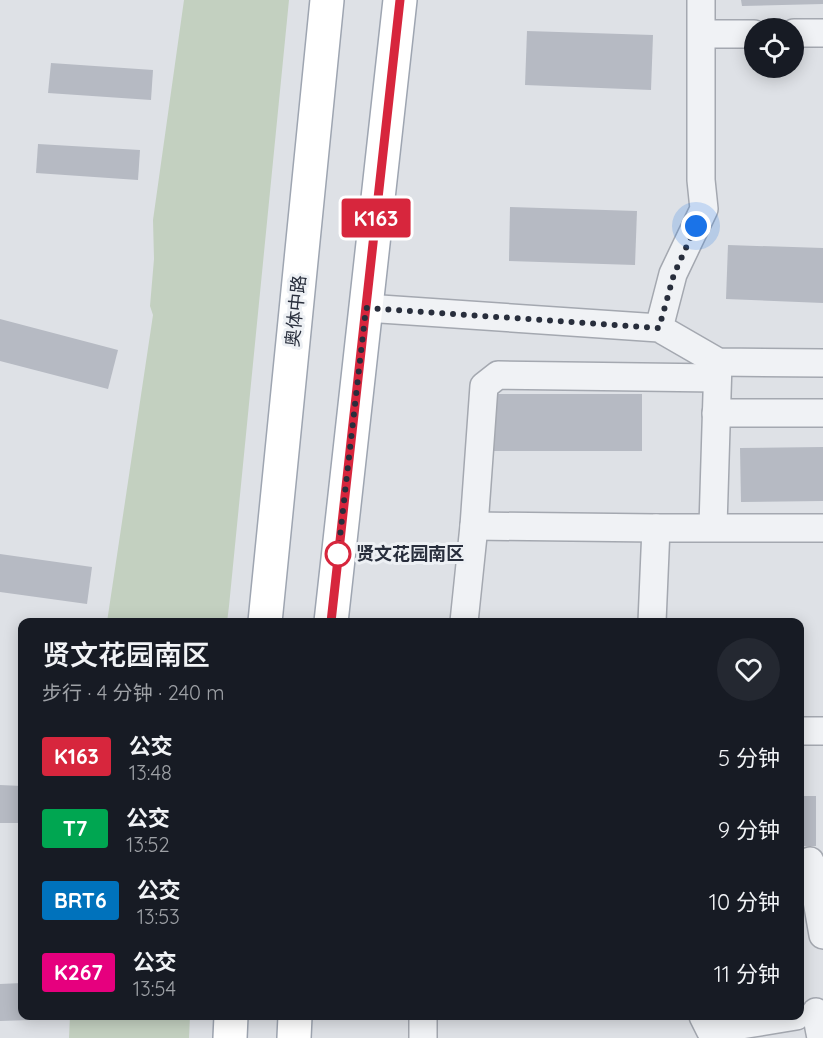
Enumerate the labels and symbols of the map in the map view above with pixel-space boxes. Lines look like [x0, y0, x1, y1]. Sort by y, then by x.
line badge: K163 [334, 198, 418, 238]
your location [681, 211, 711, 241]
street label: 奥体中路 [280, 274, 311, 348]
marker: 贤文花园南区 [325, 541, 351, 567]
place label: 贤文花园南区 [356, 542, 464, 565]

